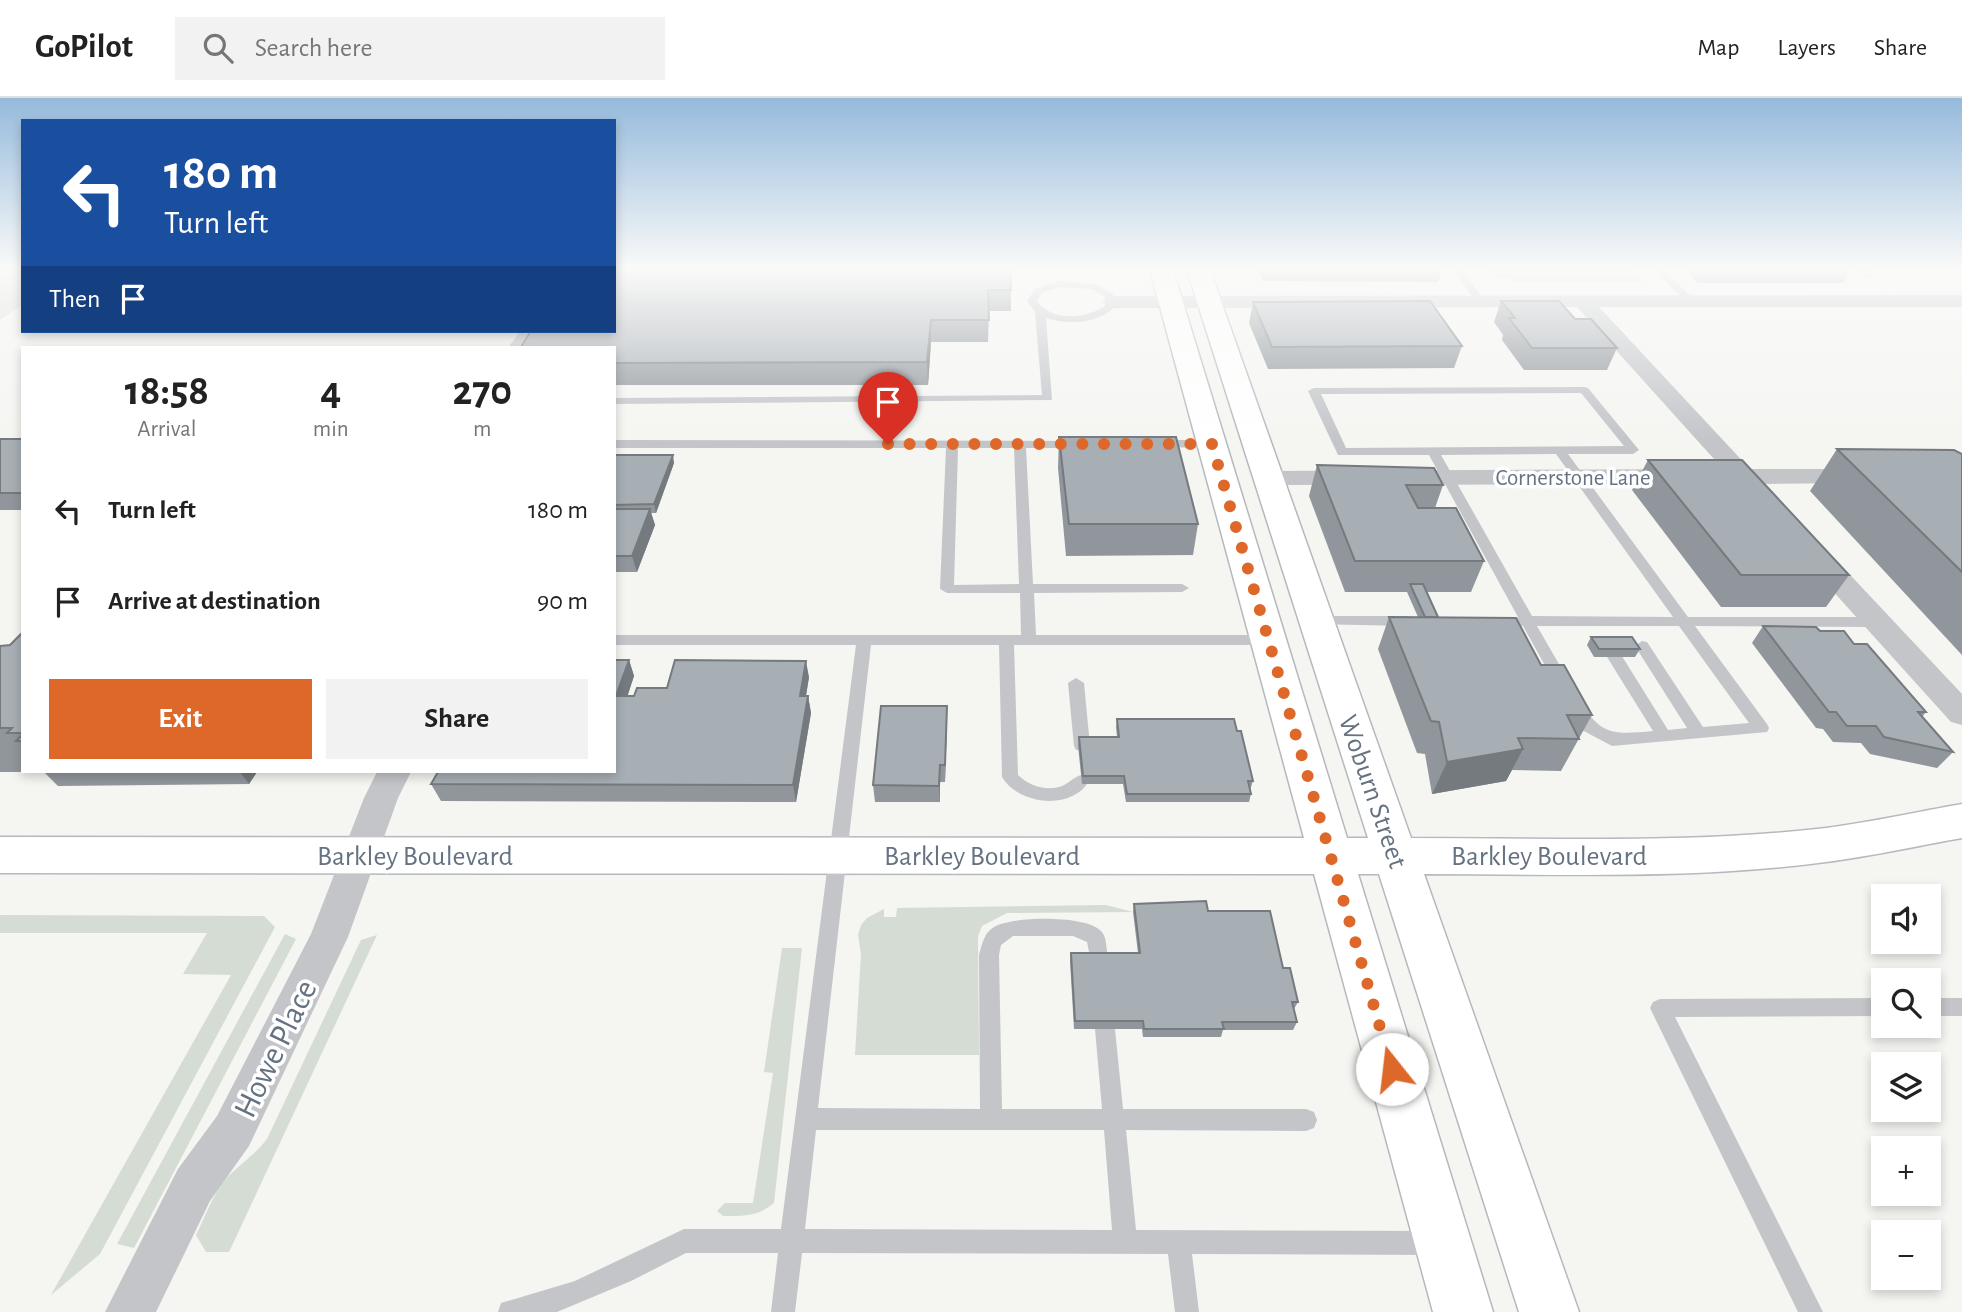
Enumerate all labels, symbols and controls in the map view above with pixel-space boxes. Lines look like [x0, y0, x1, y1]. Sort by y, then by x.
search box [175, 17, 665, 80]
icon: search [199, 29, 237, 67]
text: GoPilot [35, 31, 133, 64]
text: Search here [255, 35, 372, 61]
text: Map [1697, 36, 1739, 60]
text: Layers [1777, 36, 1836, 60]
text: Share [1874, 36, 1927, 60]
icon: left [49, 147, 140, 238]
text: 180 m [164, 149, 278, 198]
text: Turn left [164, 207, 268, 239]
icon: arrive [114, 280, 152, 318]
text: Then [49, 286, 100, 312]
text: 18:58 [125, 370, 209, 412]
text: 4 [320, 370, 341, 412]
text: 270 [452, 370, 512, 412]
pin [858, 372, 918, 444]
icon: arrive [869, 383, 907, 421]
text: Arrival [137, 418, 196, 441]
text: min [313, 418, 349, 441]
text: m [473, 418, 492, 441]
street label: Cornerstone Lane [1495, 467, 1651, 490]
icon: left [49, 492, 87, 530]
text: Turn left [108, 497, 196, 523]
text: 180 m [528, 497, 588, 523]
icon: arrive [49, 583, 87, 621]
text: Arrive at destination [108, 588, 321, 614]
text: 90 m [537, 588, 588, 614]
button: Exit [49, 679, 312, 759]
button: Share [326, 679, 588, 759]
street label: Woburn Street [1333, 711, 1411, 872]
street label: Barkley Boulevard [317, 843, 513, 871]
street label: Barkley Boulevard [884, 843, 1080, 871]
street label: Barkley Boulevard [1451, 843, 1647, 871]
map controls [1871, 884, 1941, 1290]
button: sound [1871, 884, 1941, 954]
button: search [1871, 968, 1941, 1038]
street label: Howe Place [229, 975, 324, 1123]
position arrow [1355, 1032, 1429, 1106]
button: layers [1871, 1052, 1941, 1122]
button: + [1871, 1136, 1941, 1206]
button: − [1871, 1220, 1941, 1290]

